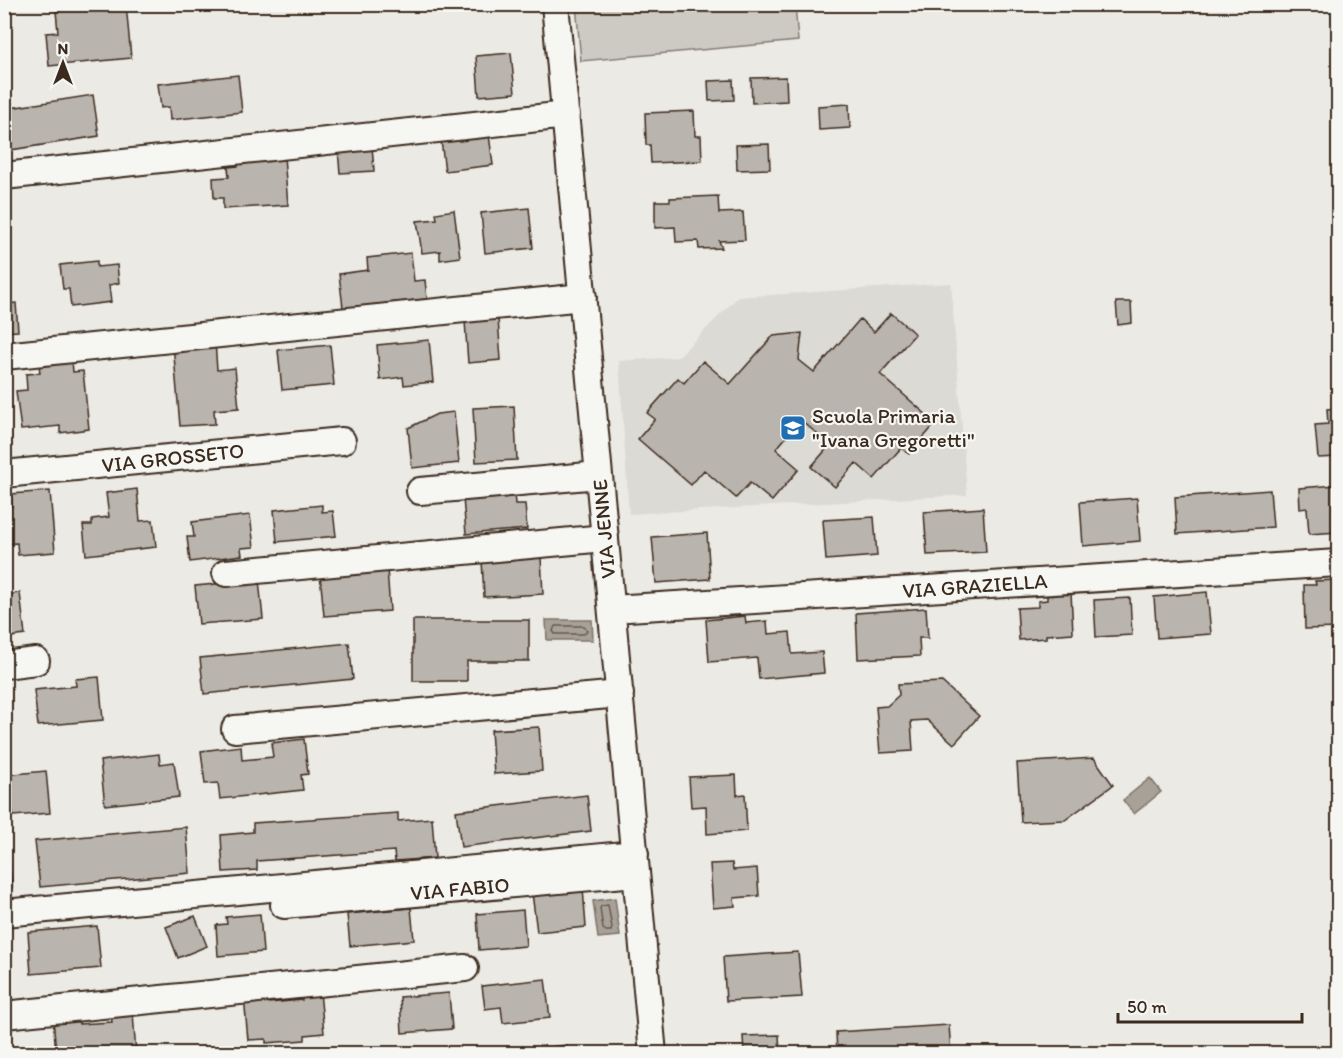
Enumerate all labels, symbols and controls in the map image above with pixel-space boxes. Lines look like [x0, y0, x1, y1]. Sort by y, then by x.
north arrow [33, 33, 93, 93]
text: N [58, 39, 68, 58]
place label: Scuola Primaria "Ivana Gregoretti" [812, 403, 975, 452]
school or university icon: Scuola Primaria "Ivana Gregoretti" [778, 413, 808, 443]
street label: VIA GROSSETO [100, 438, 245, 477]
street label: VIA JENNE [587, 478, 620, 580]
street label: VIA GRAZIELLA [902, 568, 1049, 603]
street label: VIA FABIO [409, 872, 511, 905]
scale bar [1118, 986, 1302, 1024]
text: 50 m [1127, 996, 1167, 1018]

